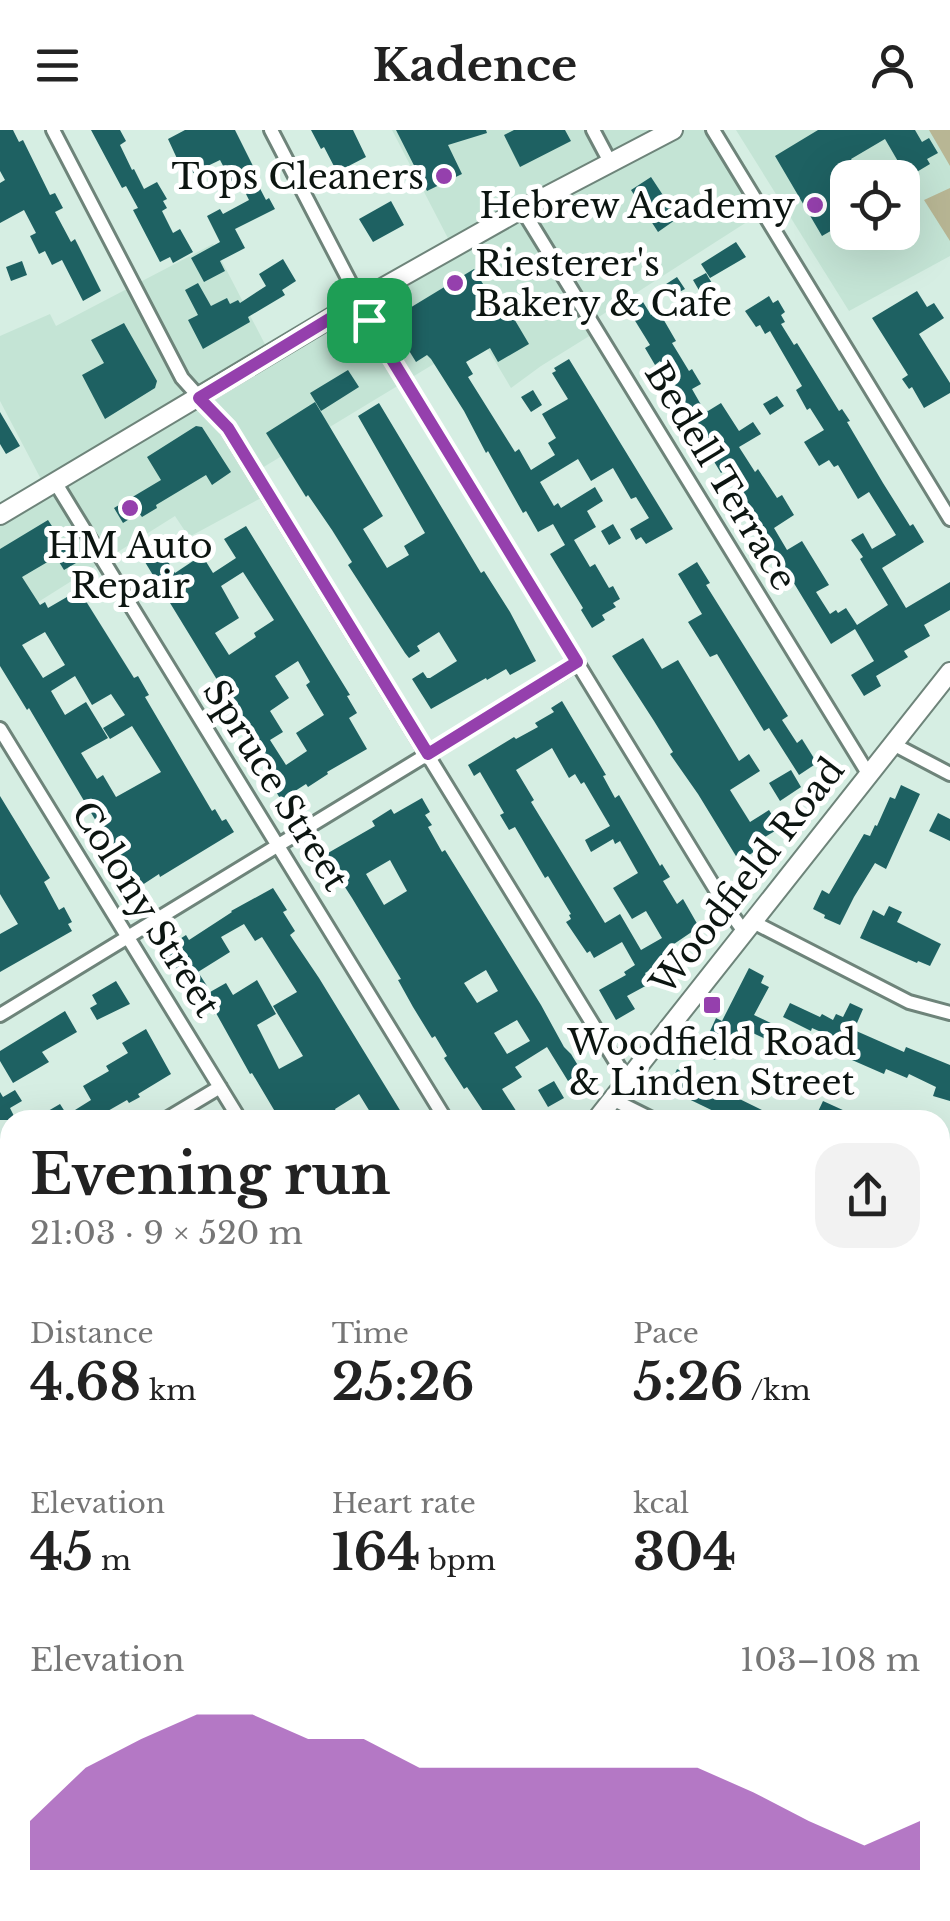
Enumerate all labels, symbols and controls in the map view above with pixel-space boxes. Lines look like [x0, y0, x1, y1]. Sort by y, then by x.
text: Kadence [373, 37, 577, 93]
icon: menu [30, 38, 85, 93]
icon: person [865, 38, 920, 93]
place label: Tops Cleaners [172, 155, 424, 198]
map controls [830, 160, 920, 250]
button: locate [830, 160, 920, 250]
marker: Tops Cleaners [433, 165, 455, 187]
place label: Hebrew Academy [480, 184, 795, 227]
marker: Hebrew Academy [804, 194, 826, 216]
place label: Riesterer's Bakery & Cafe [475, 242, 732, 325]
marker: Riesterer's Bakery & Cafe [444, 272, 466, 294]
pin [327, 278, 412, 363]
icon: arrive [342, 293, 397, 348]
street label: Bedell Terrace [636, 354, 806, 598]
marker: HM Auto Repair [119, 497, 141, 519]
place label: HM Auto Repair [47, 524, 213, 607]
street label: Spruce Street [194, 672, 358, 898]
street label: Woodfield Road [641, 749, 853, 1004]
street label: Colony Street [63, 794, 229, 1024]
marker: Woodfield Road & Linden Street [701, 994, 723, 1016]
place label: Woodfield Road & Linden Street [567, 1021, 856, 1104]
text: Evening run [30, 1141, 390, 1209]
button: share [815, 1143, 920, 1248]
text: 21:03 · 9 × 520 m [30, 1213, 303, 1253]
text: Distance [30, 1316, 153, 1351]
text: Time [332, 1316, 409, 1351]
text: Pace [633, 1316, 699, 1351]
text: 4.68 [30, 1351, 141, 1414]
text: 25:26 [332, 1351, 474, 1414]
text: 5:26 [633, 1351, 744, 1414]
text: km [141, 1373, 196, 1408]
text: /km [744, 1373, 811, 1408]
text: Elevation [30, 1486, 165, 1521]
text: Heart rate [332, 1486, 476, 1521]
text: kcal [633, 1486, 689, 1521]
text: 45 [30, 1521, 93, 1584]
text: 164 [332, 1521, 420, 1584]
text: 304 [633, 1521, 736, 1584]
text: m [93, 1543, 131, 1578]
text: bpm [420, 1543, 496, 1578]
text: Elevation [30, 1640, 184, 1680]
text: 103–108 m [740, 1640, 920, 1680]

